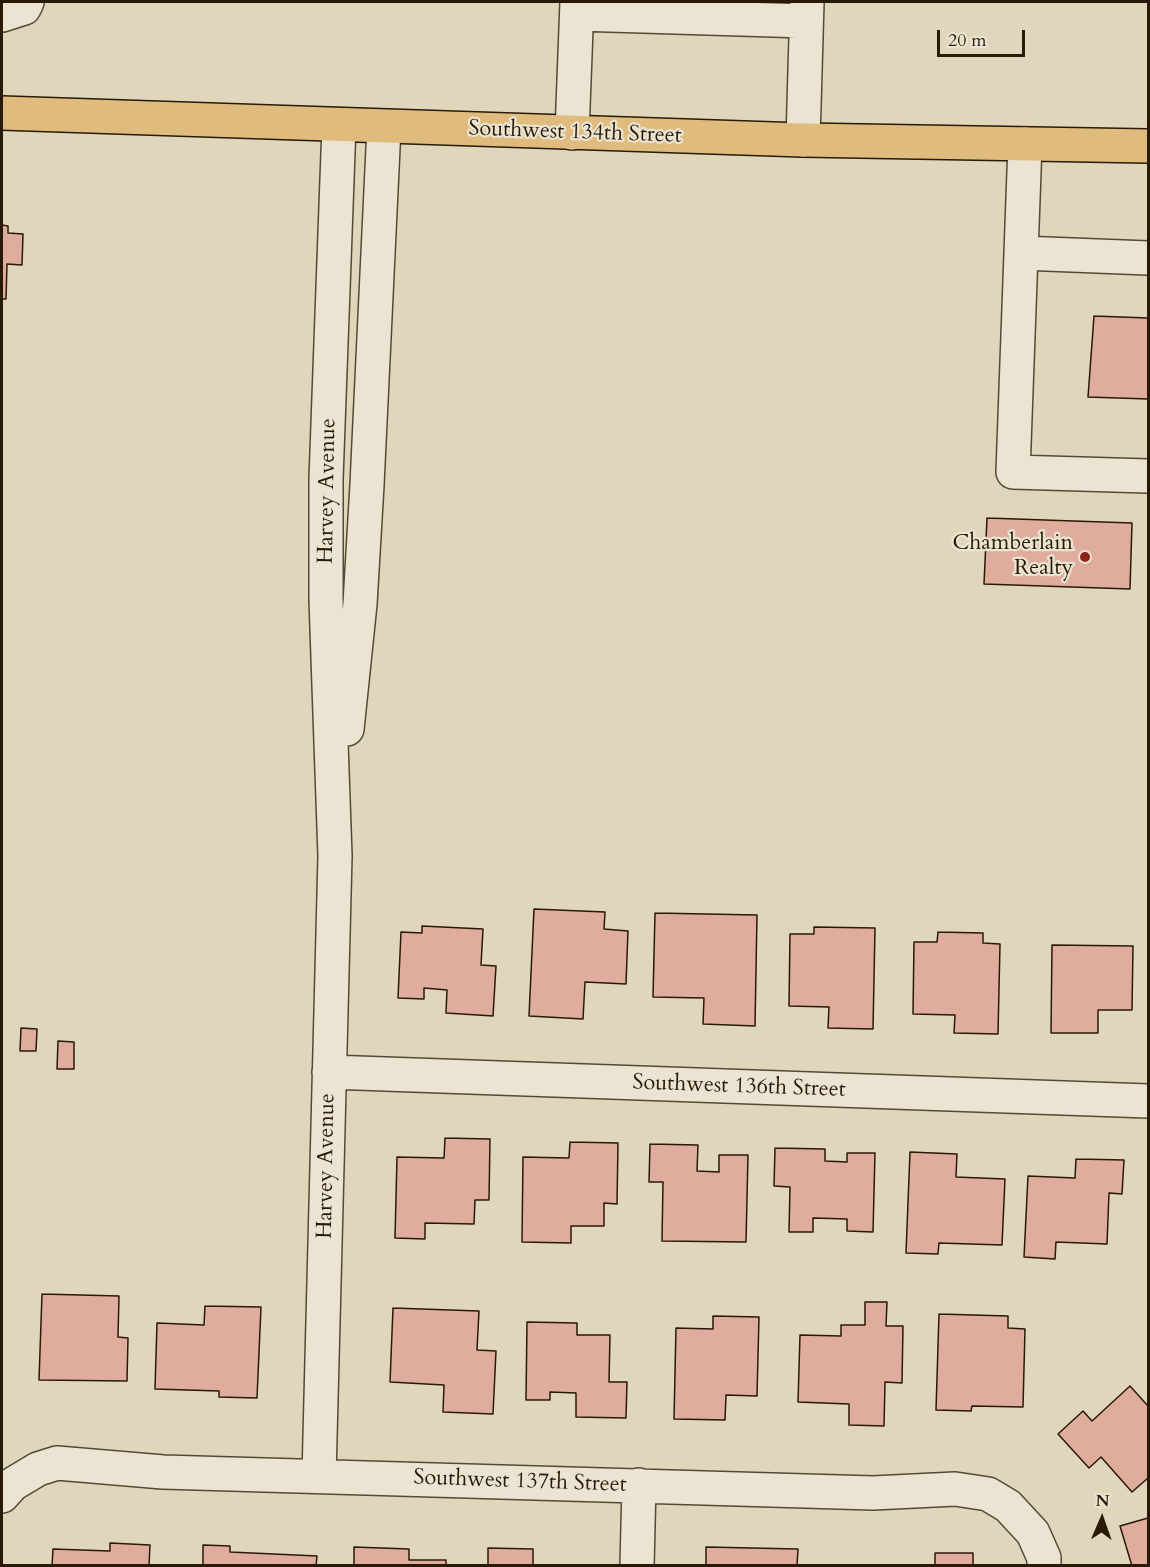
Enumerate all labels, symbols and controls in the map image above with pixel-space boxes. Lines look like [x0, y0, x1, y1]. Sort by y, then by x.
scale bar [940, 18, 1028, 56]
text: 20 m [948, 28, 987, 53]
street label: Southwest 134th Street [468, 116, 682, 150]
street label: Harvey Avenue [314, 418, 342, 564]
place label: Chamberlain Realty [952, 531, 1073, 582]
marker: Chamberlain Realty [1078, 550, 1092, 564]
street label: Southwest 136th Street [632, 1070, 846, 1104]
street label: Harvey Avenue [313, 1093, 341, 1239]
street label: Southwest 137th Street [413, 1465, 627, 1499]
north arrow [1072, 1489, 1132, 1549]
text: N [1095, 1490, 1110, 1512]

